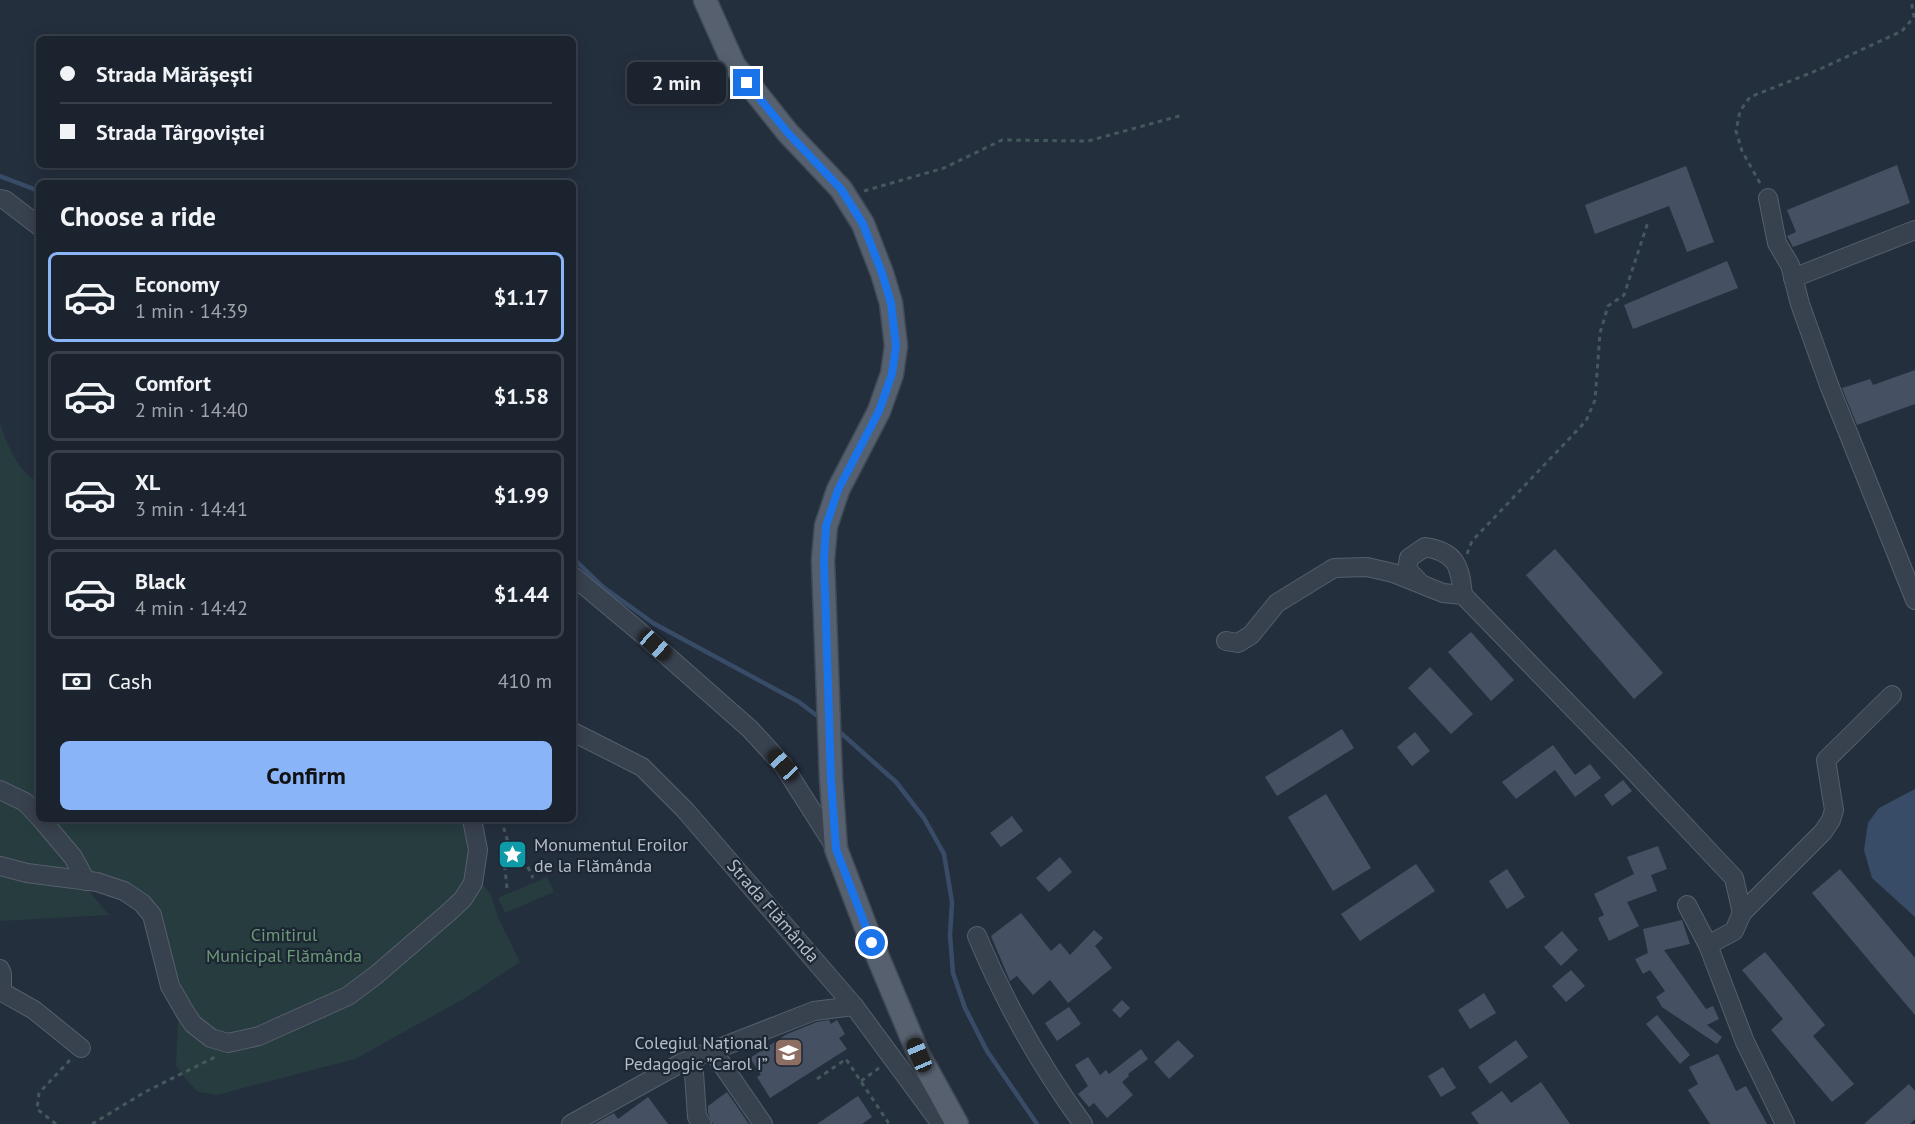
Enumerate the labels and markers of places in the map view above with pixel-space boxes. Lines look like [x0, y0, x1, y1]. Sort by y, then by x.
place label: Monumentul Eroilor de la Flămânda [534, 833, 688, 877]
place icon: Monumentul Eroilor de la Flămânda [497, 839, 529, 871]
place label: Colegiul Național Pedagogic ”Carol I” [624, 1031, 769, 1075]
school or university icon: Colegiul Național Pedagogic ”Carol I” [773, 1037, 805, 1069]

